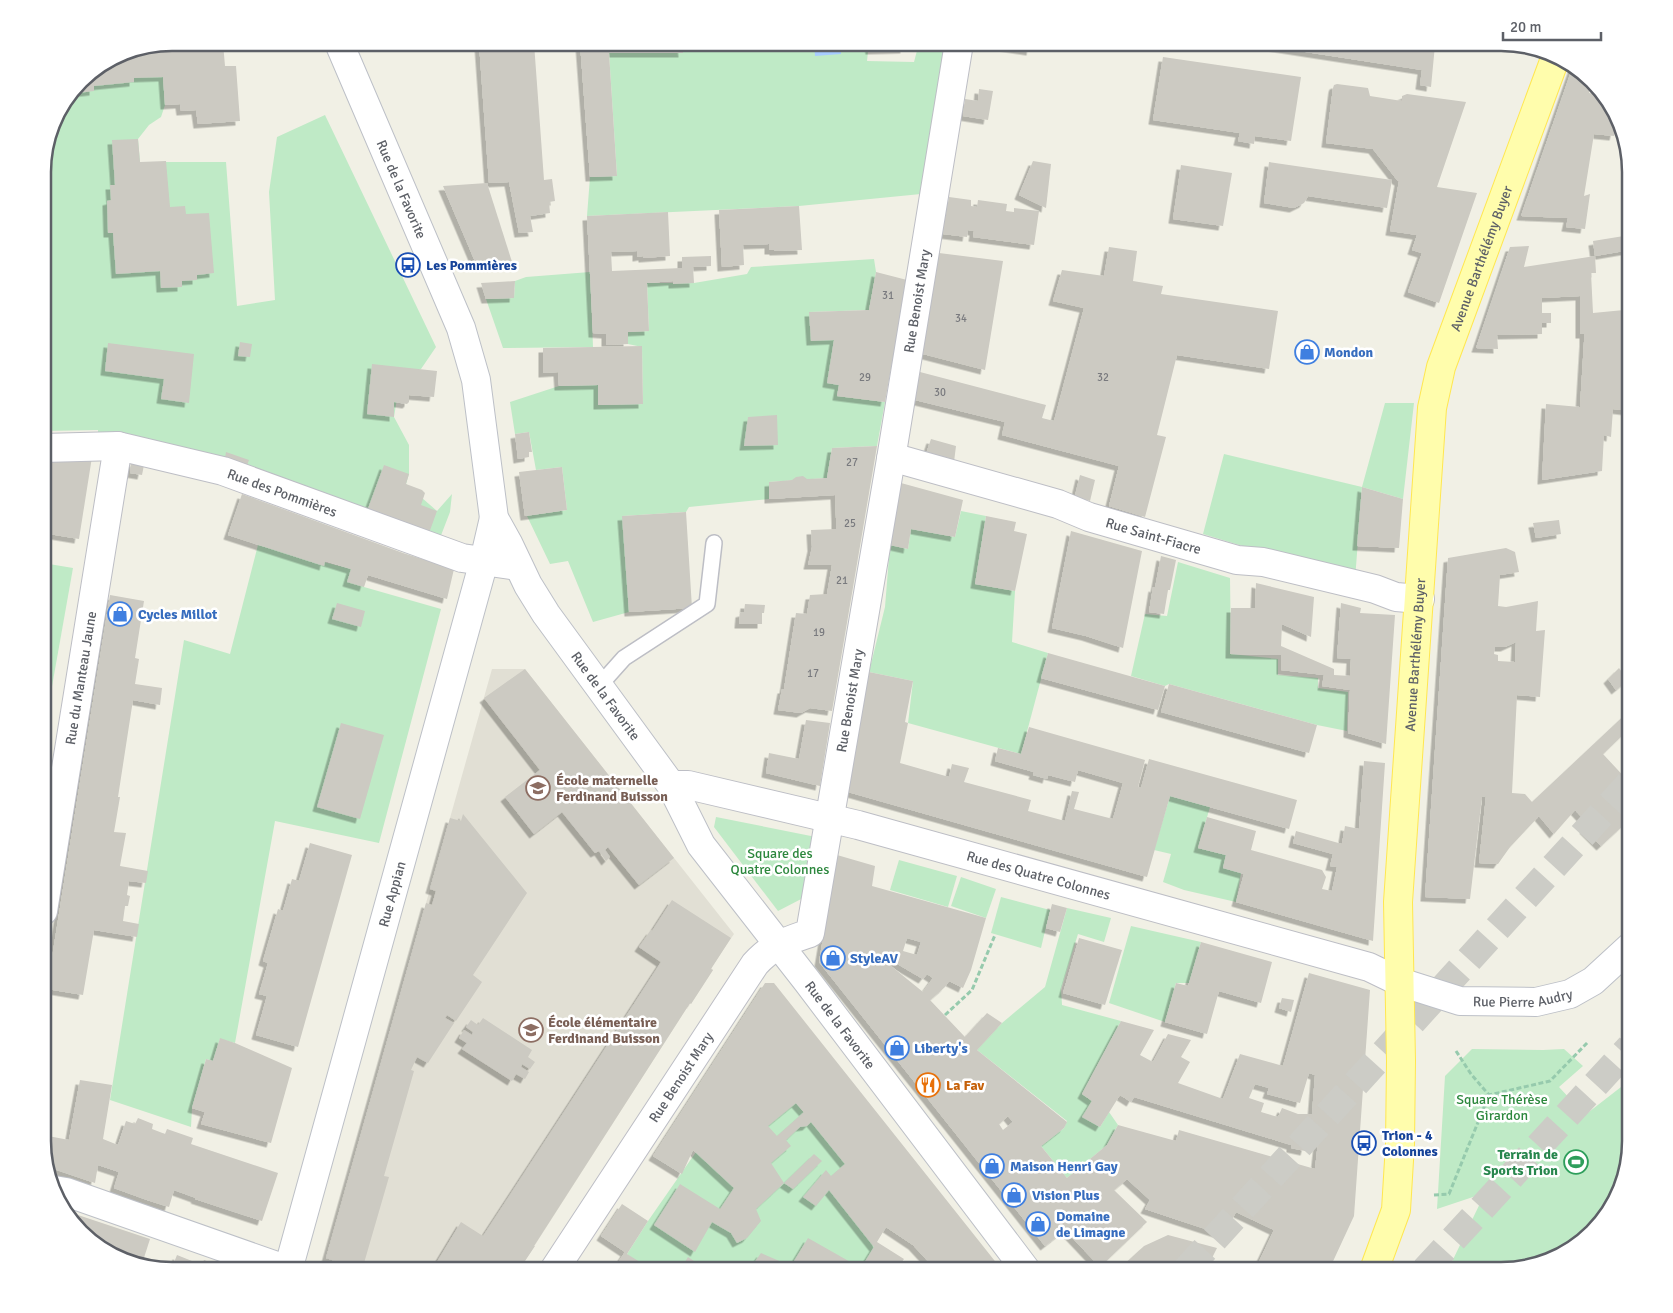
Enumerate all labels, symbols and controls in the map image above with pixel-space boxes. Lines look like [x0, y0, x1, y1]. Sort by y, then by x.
scale bar [1503, 10, 1600, 42]
text: 20 m [1510, 18, 1541, 36]
street label: Rue de la Favorite [372, 137, 430, 241]
street label: Avenue Barthélémy Buyer [1447, 183, 1517, 334]
street label: Rue Benoist Mary [900, 248, 934, 354]
bus stop icon: Les Pommières [395, 252, 421, 278]
place label: Les Pommières [426, 257, 517, 274]
house number: 31 [882, 289, 894, 302]
house number: 34 [955, 312, 967, 325]
shop icon: Mondon [1294, 339, 1320, 365]
place label: Mondon [1324, 344, 1373, 361]
house number: 29 [859, 371, 871, 384]
house number: 32 [1097, 371, 1109, 384]
house number: 30 [934, 386, 946, 399]
house number: 27 [846, 456, 858, 469]
street label: Rue des Pommières [225, 465, 339, 521]
street label: Rue Saint-Fiacre [1104, 514, 1203, 558]
house number: 25 [844, 517, 856, 530]
house number: 21 [836, 574, 848, 587]
street label: Avenue Barthélémy Buyer [1402, 577, 1429, 732]
shop icon: Cycles Millot [107, 601, 133, 627]
place label: Cycles Millot [138, 606, 218, 623]
street label: Rue du Manteau Jaune [62, 610, 100, 746]
house number: 19 [813, 626, 825, 639]
street label: Rue Benoist Mary [833, 647, 867, 754]
street label: Rue de la Favorite [567, 648, 644, 744]
house number: 17 [807, 667, 819, 680]
place label: École maternelle Ferdinand Buisson [556, 772, 668, 805]
school or university icon: École maternelle Ferdinand Buisson [525, 775, 551, 801]
park label: Square des Quatre Colonnes [731, 845, 829, 878]
street label: Rue des Quatre Colonnes [965, 848, 1112, 904]
street label: Rue Appian [375, 859, 410, 929]
shop icon: StyleAV [820, 945, 846, 971]
place label: StyleAV [850, 950, 899, 967]
street label: Rue de la Favorite [801, 978, 879, 1073]
street label: Rue Pierre Audry [1473, 986, 1575, 1011]
place label: École élémentaire Ferdinand Buisson [548, 1014, 660, 1047]
school or university icon: École élémentaire Ferdinand Buisson [518, 1017, 544, 1043]
street label: Rue Benoist Mary [645, 1028, 717, 1126]
shop icon: Liberty's [884, 1035, 910, 1061]
place label: Liberty's [914, 1040, 968, 1057]
restaurant icon: La Fav [915, 1072, 941, 1098]
place label: La Fav [946, 1077, 985, 1094]
park label: Square Thérèse Girardon [1456, 1091, 1548, 1124]
place label: Trion - 4 Colonnes [1382, 1127, 1438, 1160]
bus stop icon: Trion - 4 Colonnes [1351, 1130, 1377, 1156]
place label: Terrain de Sports Trion [1483, 1146, 1558, 1179]
sports icon: Terrain de Sports Trion [1563, 1149, 1589, 1175]
shop icon: Maison Henri Gay [979, 1153, 1005, 1179]
place label: Maison Henri Gay [1010, 1158, 1118, 1175]
shop icon: Vision Plus [1001, 1182, 1027, 1208]
place label: Vision Plus [1032, 1187, 1099, 1204]
place label: Domaine de Limagne [1056, 1208, 1125, 1241]
shop icon: Domaine de Limagne [1025, 1211, 1051, 1237]

